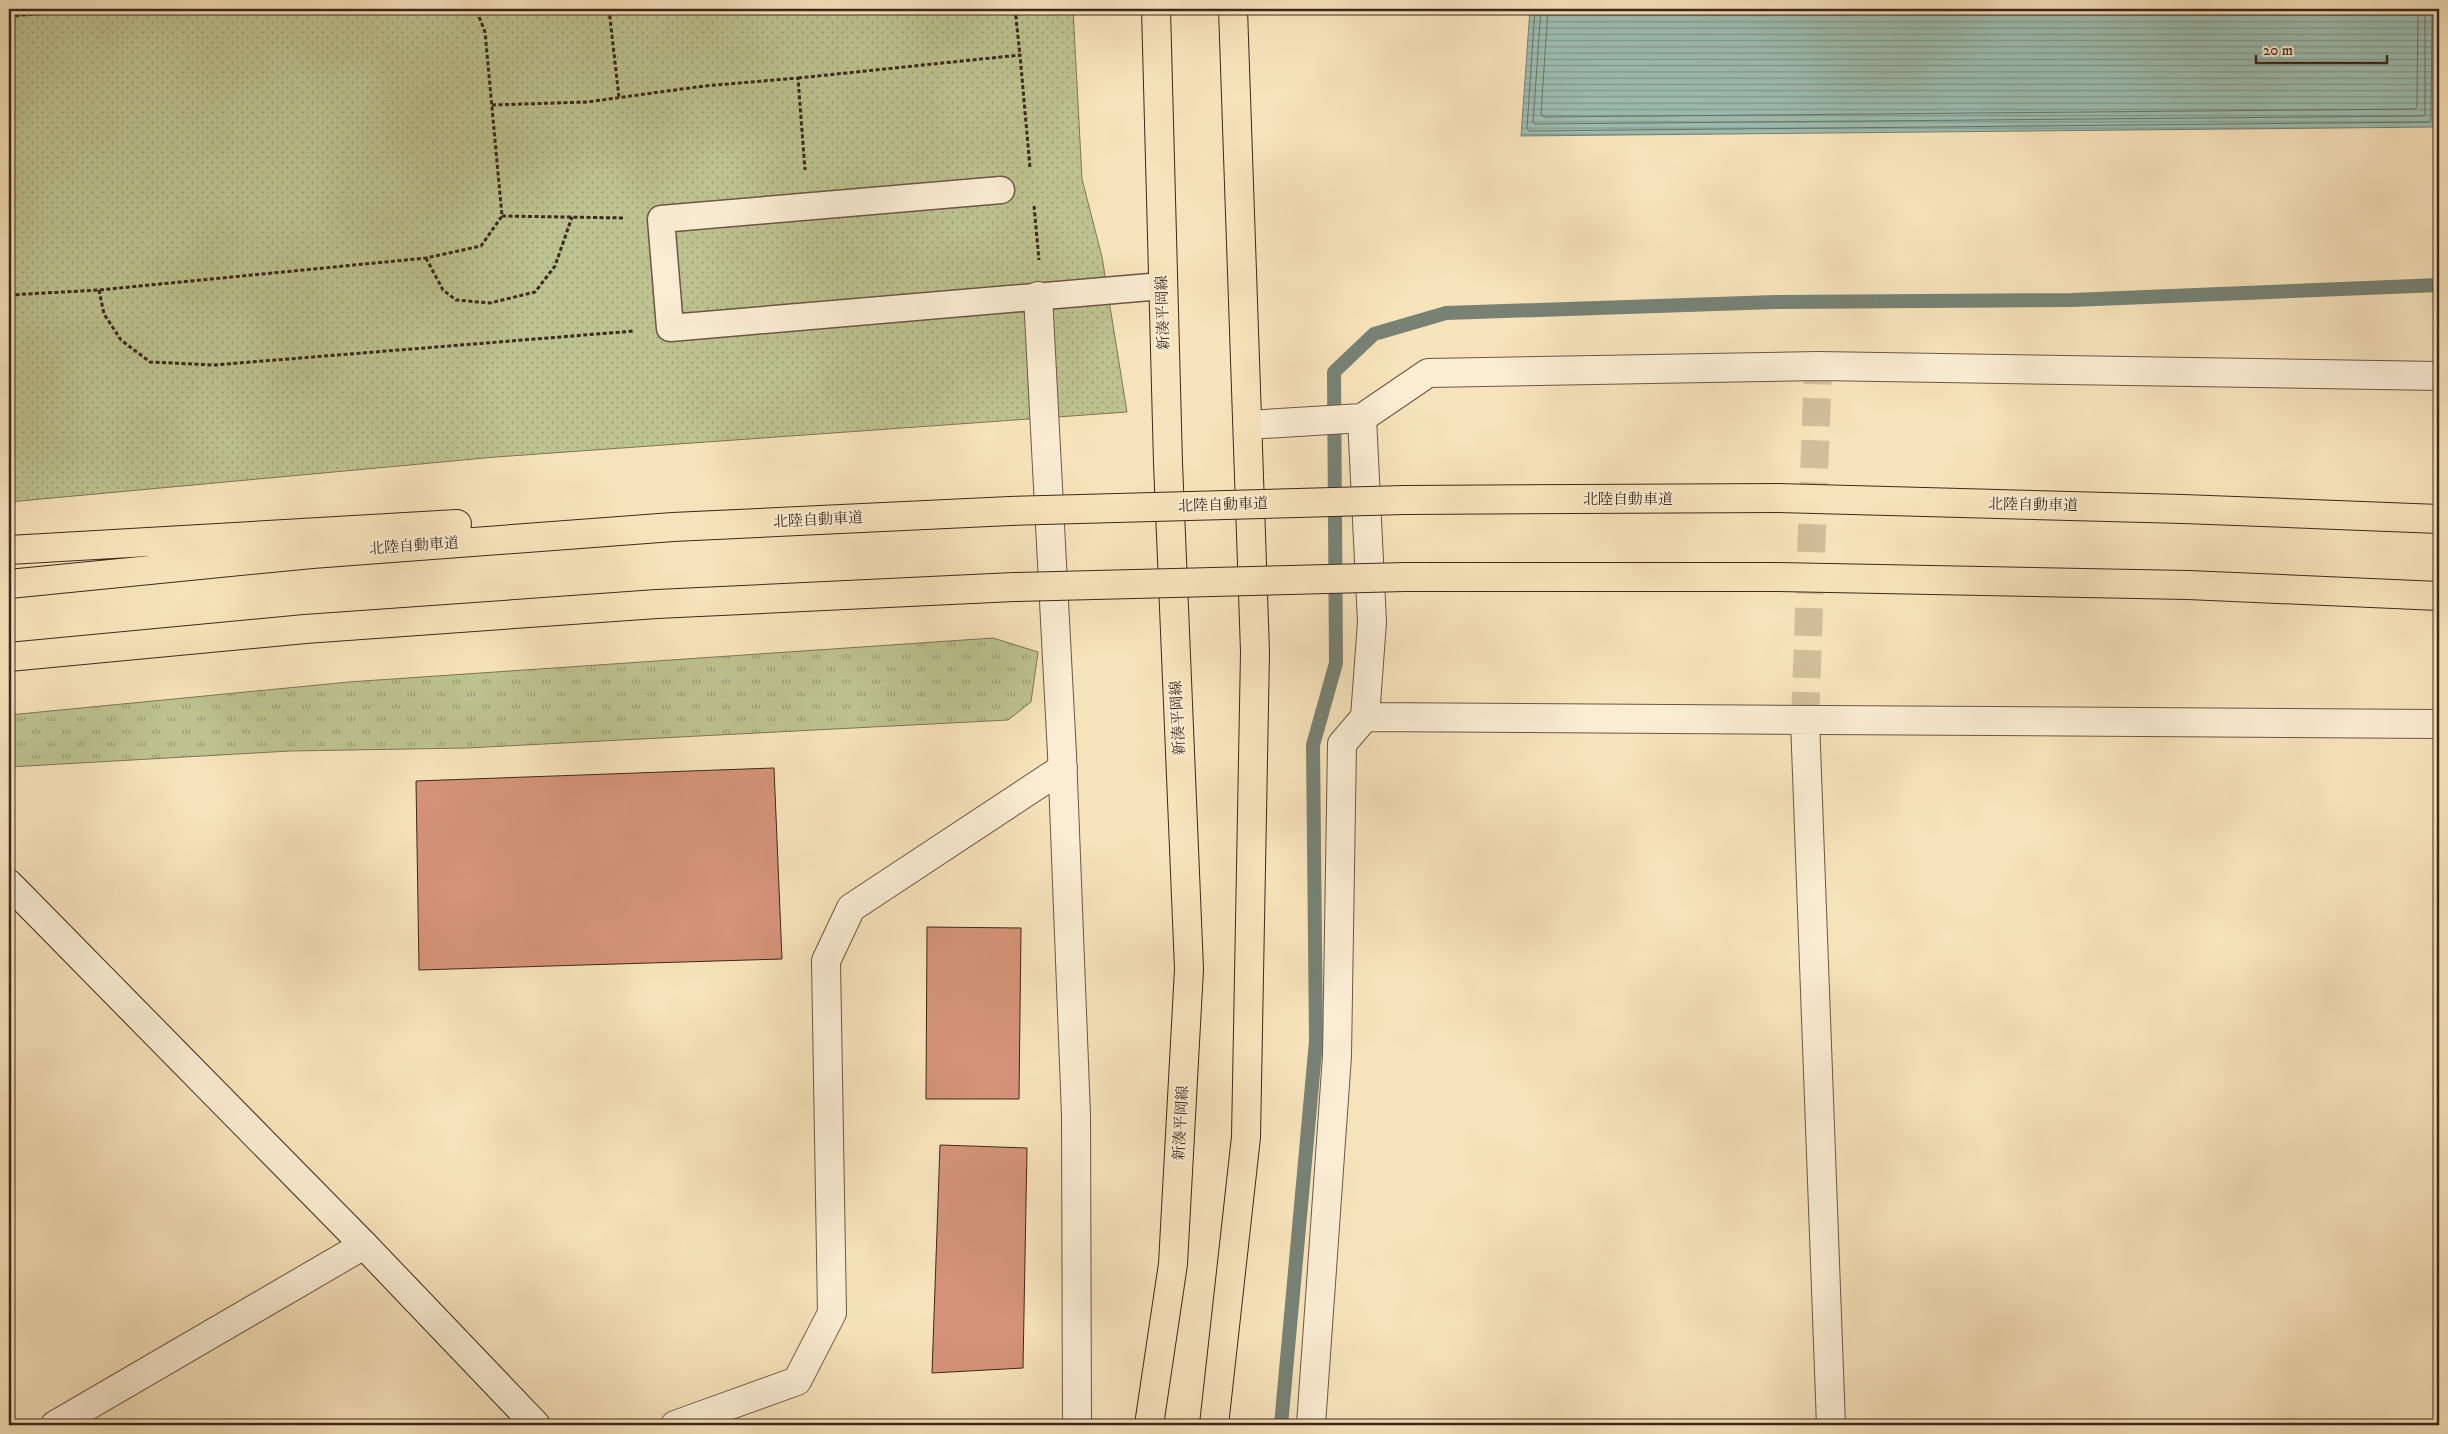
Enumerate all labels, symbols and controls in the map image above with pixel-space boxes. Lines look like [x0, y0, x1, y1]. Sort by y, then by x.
scale bar [2256, 32, 2387, 64]
text: 20 m [2263, 41, 2293, 60]
street label: 新湊平岡線 [1152, 275, 1174, 351]
street label: 北陸自動車道 [1583, 490, 1673, 509]
street label: 北陸自動車道 [1178, 494, 1268, 516]
street label: 北陸自動車道 [1988, 495, 2078, 515]
street label: 北陸自動車道 [773, 508, 863, 532]
street label: 北陸自動車道 [368, 533, 460, 559]
street label: 新湊平岡線 [1167, 680, 1189, 756]
street label: 新湊平岡線 [1170, 1085, 1192, 1161]

